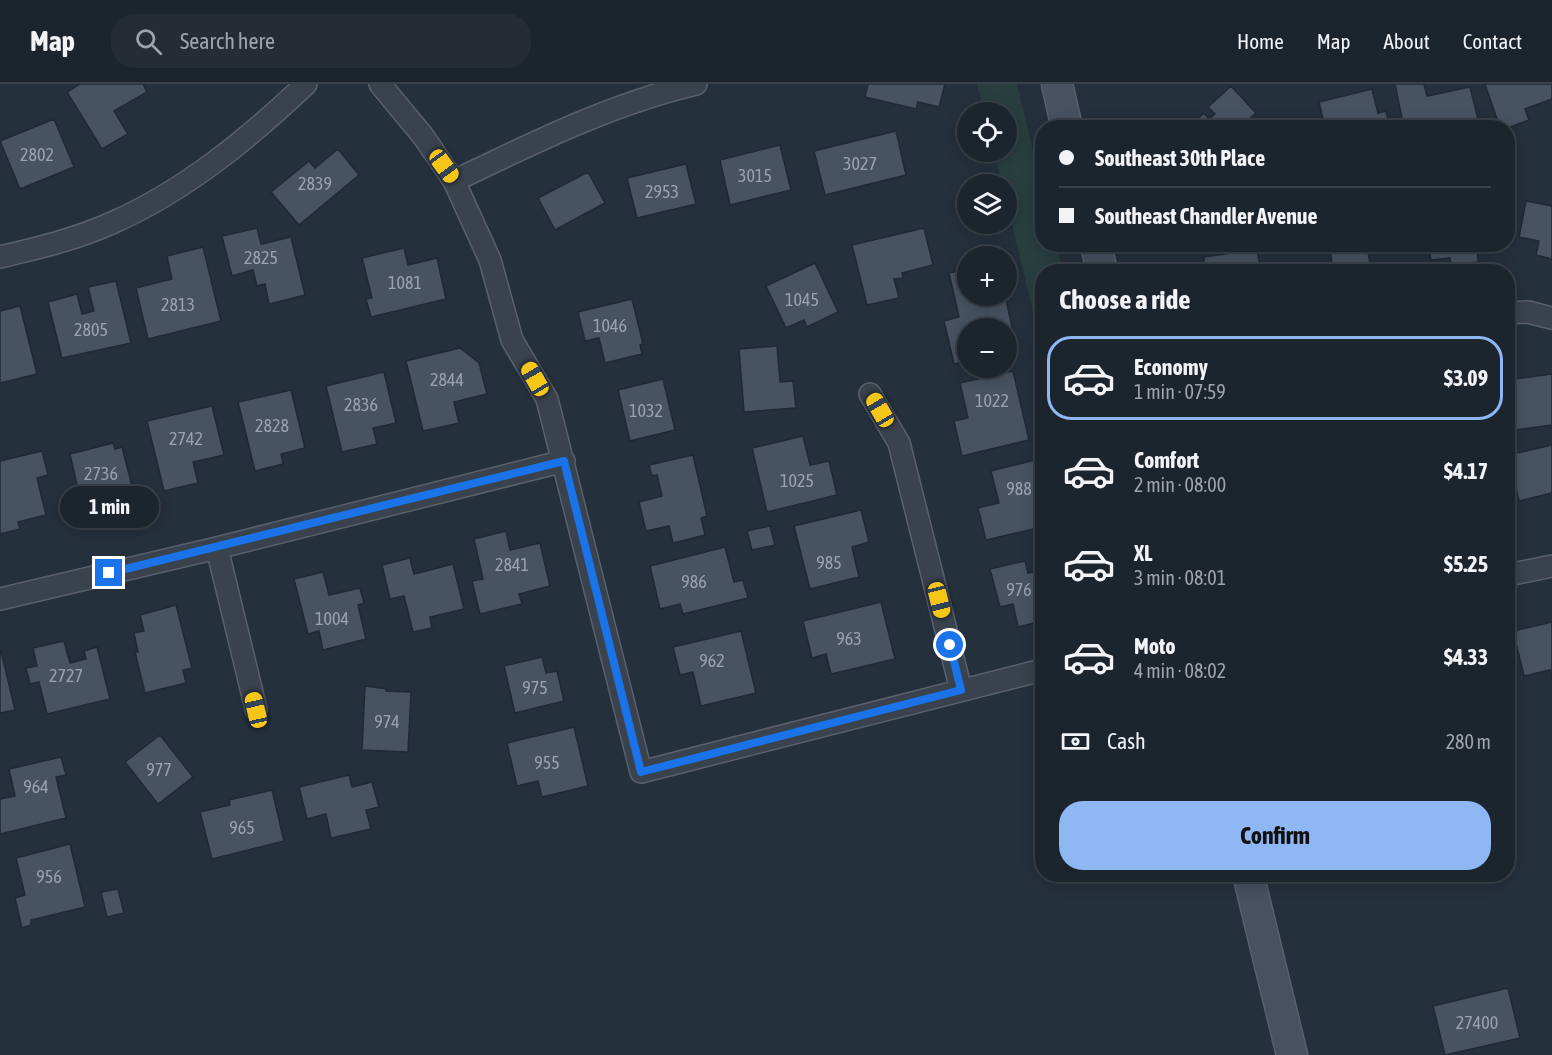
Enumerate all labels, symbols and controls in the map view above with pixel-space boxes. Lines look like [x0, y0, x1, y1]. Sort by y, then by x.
search box [111, 14, 531, 68]
text: Map [30, 25, 75, 57]
icon: search [132, 25, 165, 58]
text: Search here [180, 28, 275, 54]
text: Home [1237, 29, 1284, 53]
text: Map [1317, 29, 1351, 53]
text: About [1384, 29, 1430, 53]
text: Contact [1463, 29, 1522, 53]
map controls [957, 102, 1017, 378]
button: locate [957, 102, 1017, 162]
house number: 2802 [20, 144, 54, 165]
text: Southeast 30th Place [1095, 145, 1265, 171]
car [426, 146, 462, 186]
house number: 3027 [843, 153, 877, 174]
house number: 3015 [738, 165, 772, 186]
house number: 2839 [298, 173, 332, 194]
button: layers [957, 174, 1017, 234]
house number: 2953 [645, 181, 679, 202]
text: Southeast Chandler Avenue [1095, 203, 1317, 229]
button: + [957, 246, 1017, 306]
house number: 2825 [244, 247, 278, 268]
house number: 1081 [388, 272, 422, 293]
text: Choose a ride [1059, 284, 1191, 315]
house number: 1045 [785, 289, 819, 310]
house number: 2813 [161, 294, 195, 315]
house number: 1046 [593, 315, 627, 336]
button: − [957, 318, 1017, 378]
house number: 2805 [74, 319, 108, 340]
icon: car [1062, 351, 1116, 405]
text: Economy [1134, 354, 1208, 380]
car [518, 359, 552, 399]
text: $3.09 [1444, 365, 1488, 391]
house number: 2844 [430, 369, 464, 390]
text: 1 min · 07:59 [1134, 380, 1226, 403]
car [863, 390, 897, 430]
house number: 1022 [975, 390, 1009, 411]
house number: 2836 [344, 394, 378, 415]
house number: 1032 [629, 400, 663, 421]
house number: 2828 [255, 415, 289, 436]
house number: 2742 [169, 428, 203, 449]
icon: car [1062, 444, 1116, 498]
text: Comfort [1134, 447, 1199, 473]
text: $4.17 [1444, 458, 1488, 484]
house number: 2736 [84, 463, 118, 484]
house number: 1025 [780, 470, 814, 491]
text: 2 min · 08:00 [1134, 473, 1226, 496]
house number: 988 [1006, 478, 1032, 499]
callout: 1 min [60, 486, 158, 528]
text: 1 min [89, 495, 130, 518]
icon: car [1062, 537, 1116, 591]
text: XL [1134, 540, 1152, 566]
text: $5.25 [1444, 551, 1488, 577]
house number: 985 [816, 552, 842, 573]
house number: 2841 [495, 554, 529, 575]
route end [95, 559, 122, 586]
text: 3 min · 08:01 [1134, 566, 1226, 589]
house number: 986 [681, 571, 707, 592]
house number: 976 [1006, 579, 1032, 600]
car [926, 580, 952, 620]
house number: 1004 [315, 608, 349, 629]
house number: 963 [836, 628, 862, 649]
icon: car [1062, 630, 1116, 684]
route start [936, 631, 963, 658]
text: Moto [1134, 633, 1176, 659]
text: $4.33 [1444, 644, 1488, 670]
house number: 962 [699, 650, 725, 671]
text: 4 min · 08:02 [1134, 659, 1226, 682]
house number: 2727 [49, 665, 83, 686]
house number: 975 [522, 677, 548, 698]
car [243, 690, 269, 730]
house number: 974 [374, 711, 400, 732]
icon: cash [1059, 725, 1092, 758]
text: Cash [1107, 728, 1146, 754]
text: 280 m [1446, 730, 1491, 753]
house number: 955 [534, 752, 560, 773]
house number: 977 [146, 759, 172, 780]
house number: 964 [23, 776, 49, 797]
button: Confirm [1059, 801, 1491, 870]
house number: 965 [229, 817, 255, 838]
house number: 956 [36, 866, 62, 887]
house number: 27400 [1456, 1012, 1498, 1033]

